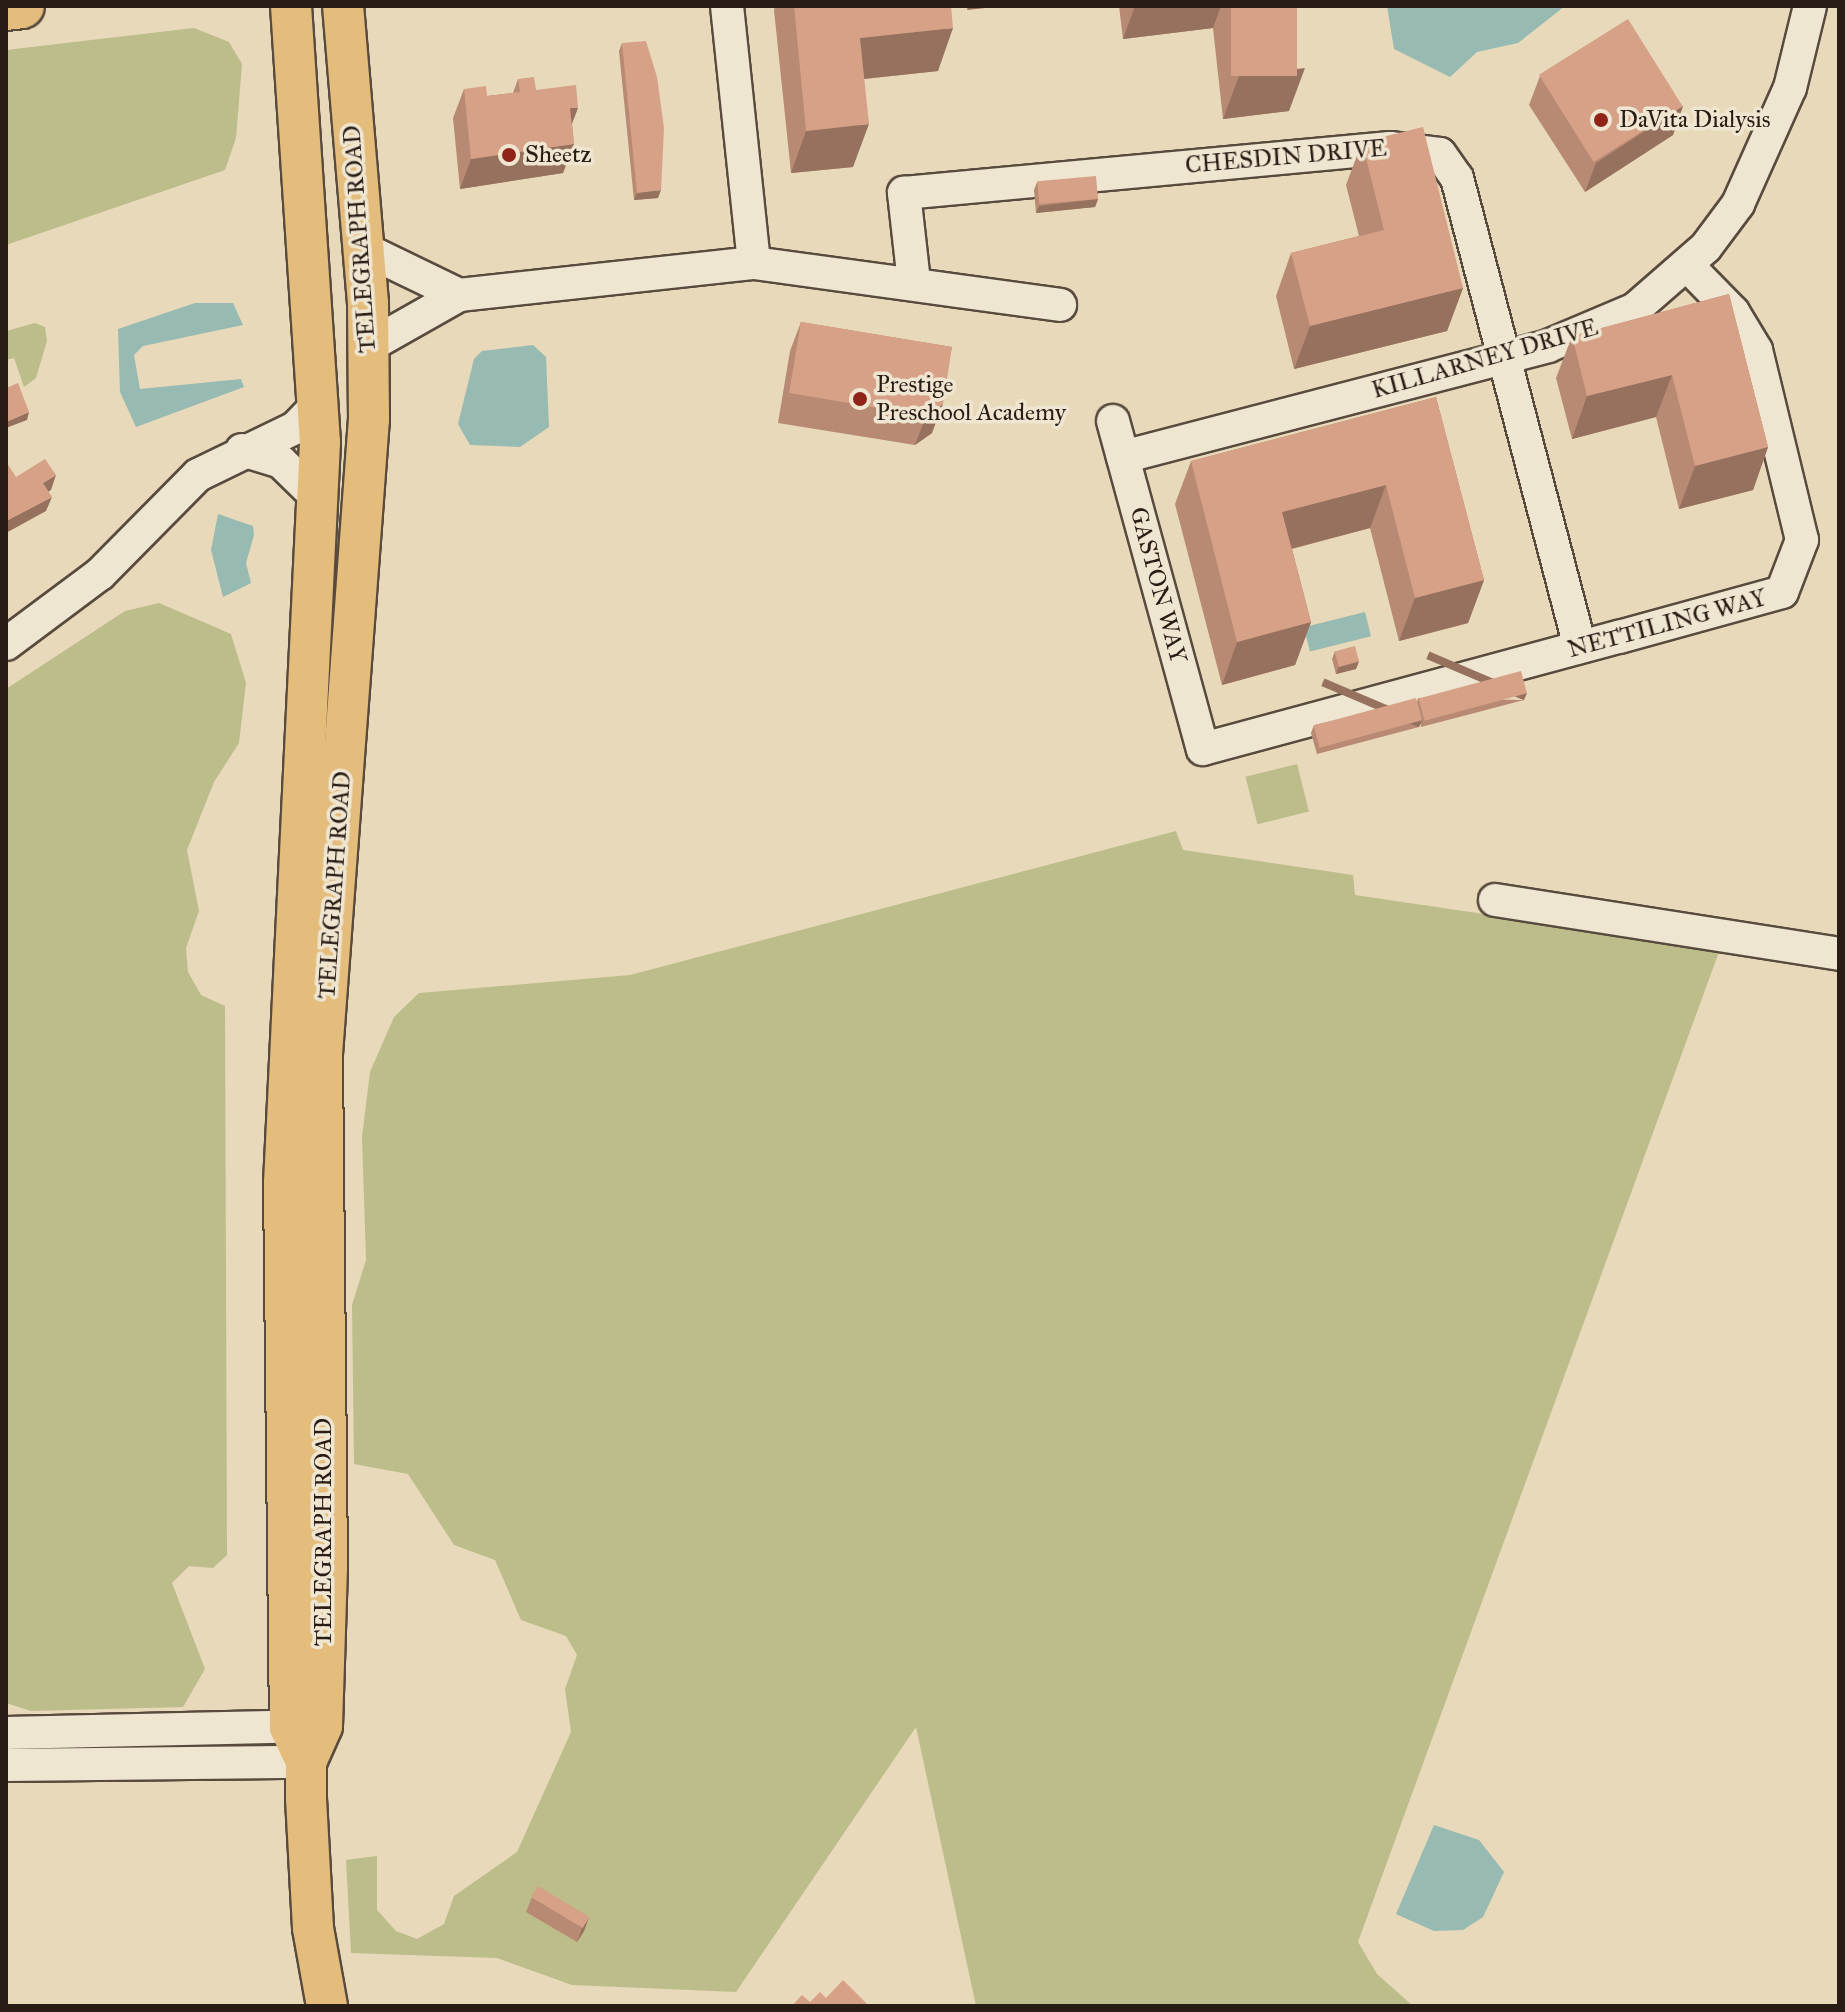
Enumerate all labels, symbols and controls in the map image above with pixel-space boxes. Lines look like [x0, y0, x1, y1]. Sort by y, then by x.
place label: DaVita Dialysis [1619, 106, 1770, 134]
marker: DaVita Dialysis [1590, 109, 1612, 131]
street label: TELEGRAPH ROAD [338, 124, 382, 354]
street label: CHESDIN DRIVE [1184, 134, 1388, 180]
place label: Sheetz [525, 141, 592, 169]
marker: Sheetz [500, 146, 518, 164]
street label: KILLARNEY DRIVE [1369, 313, 1601, 405]
place label: Prestige Preschool Academy [876, 371, 1066, 427]
marker: Prestige Preschool Academy [851, 390, 869, 408]
street label: GASTON WAY [1123, 504, 1193, 666]
street label: NETTILING WAY [1565, 584, 1769, 664]
street label: TELEGRAPH ROAD [313, 770, 357, 1000]
street label: TELEGRAPH ROAD [310, 1418, 338, 1646]

